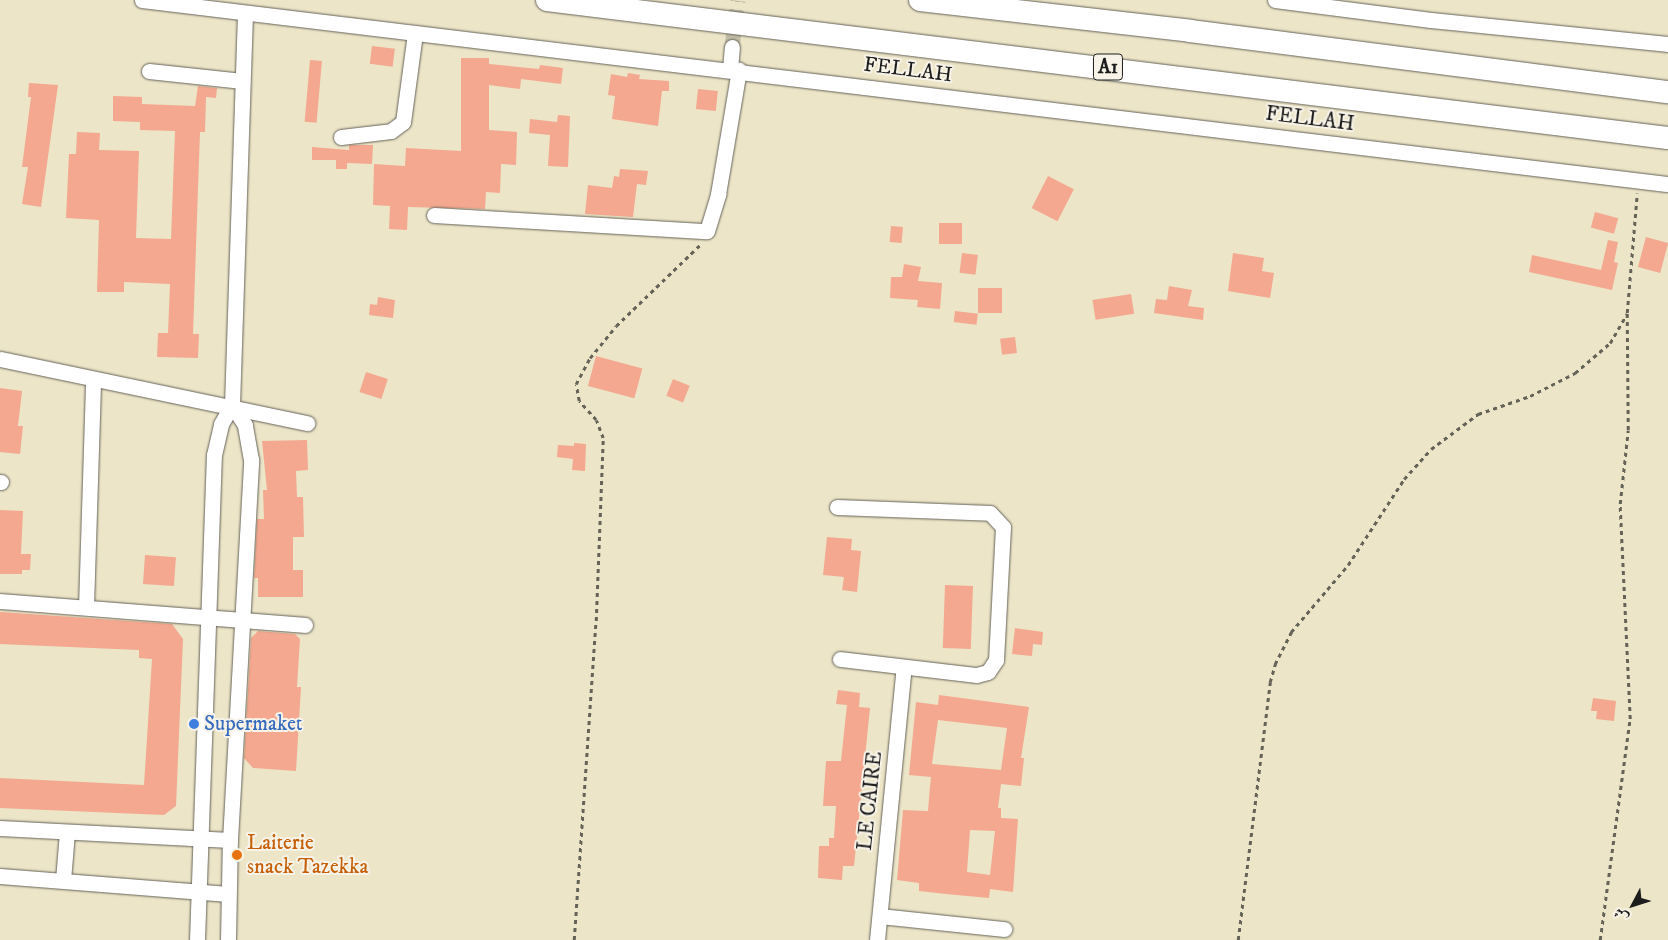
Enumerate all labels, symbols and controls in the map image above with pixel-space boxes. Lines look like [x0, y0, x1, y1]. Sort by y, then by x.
road number: A1 [1092, 50, 1124, 84]
street label: FELLAH [862, 52, 954, 88]
street label: FELLAH [1264, 101, 1356, 137]
place label: Supermaket [204, 711, 303, 737]
marker: Supermaket [188, 718, 200, 730]
street label: LE CAIRE [852, 750, 888, 852]
place label: Laiterie snack Tazekka [247, 830, 368, 880]
marker: Laiterie snack Tazekka [231, 849, 243, 861]
north arrow [1608, 880, 1658, 930]
text: ش [1610, 904, 1633, 926]

